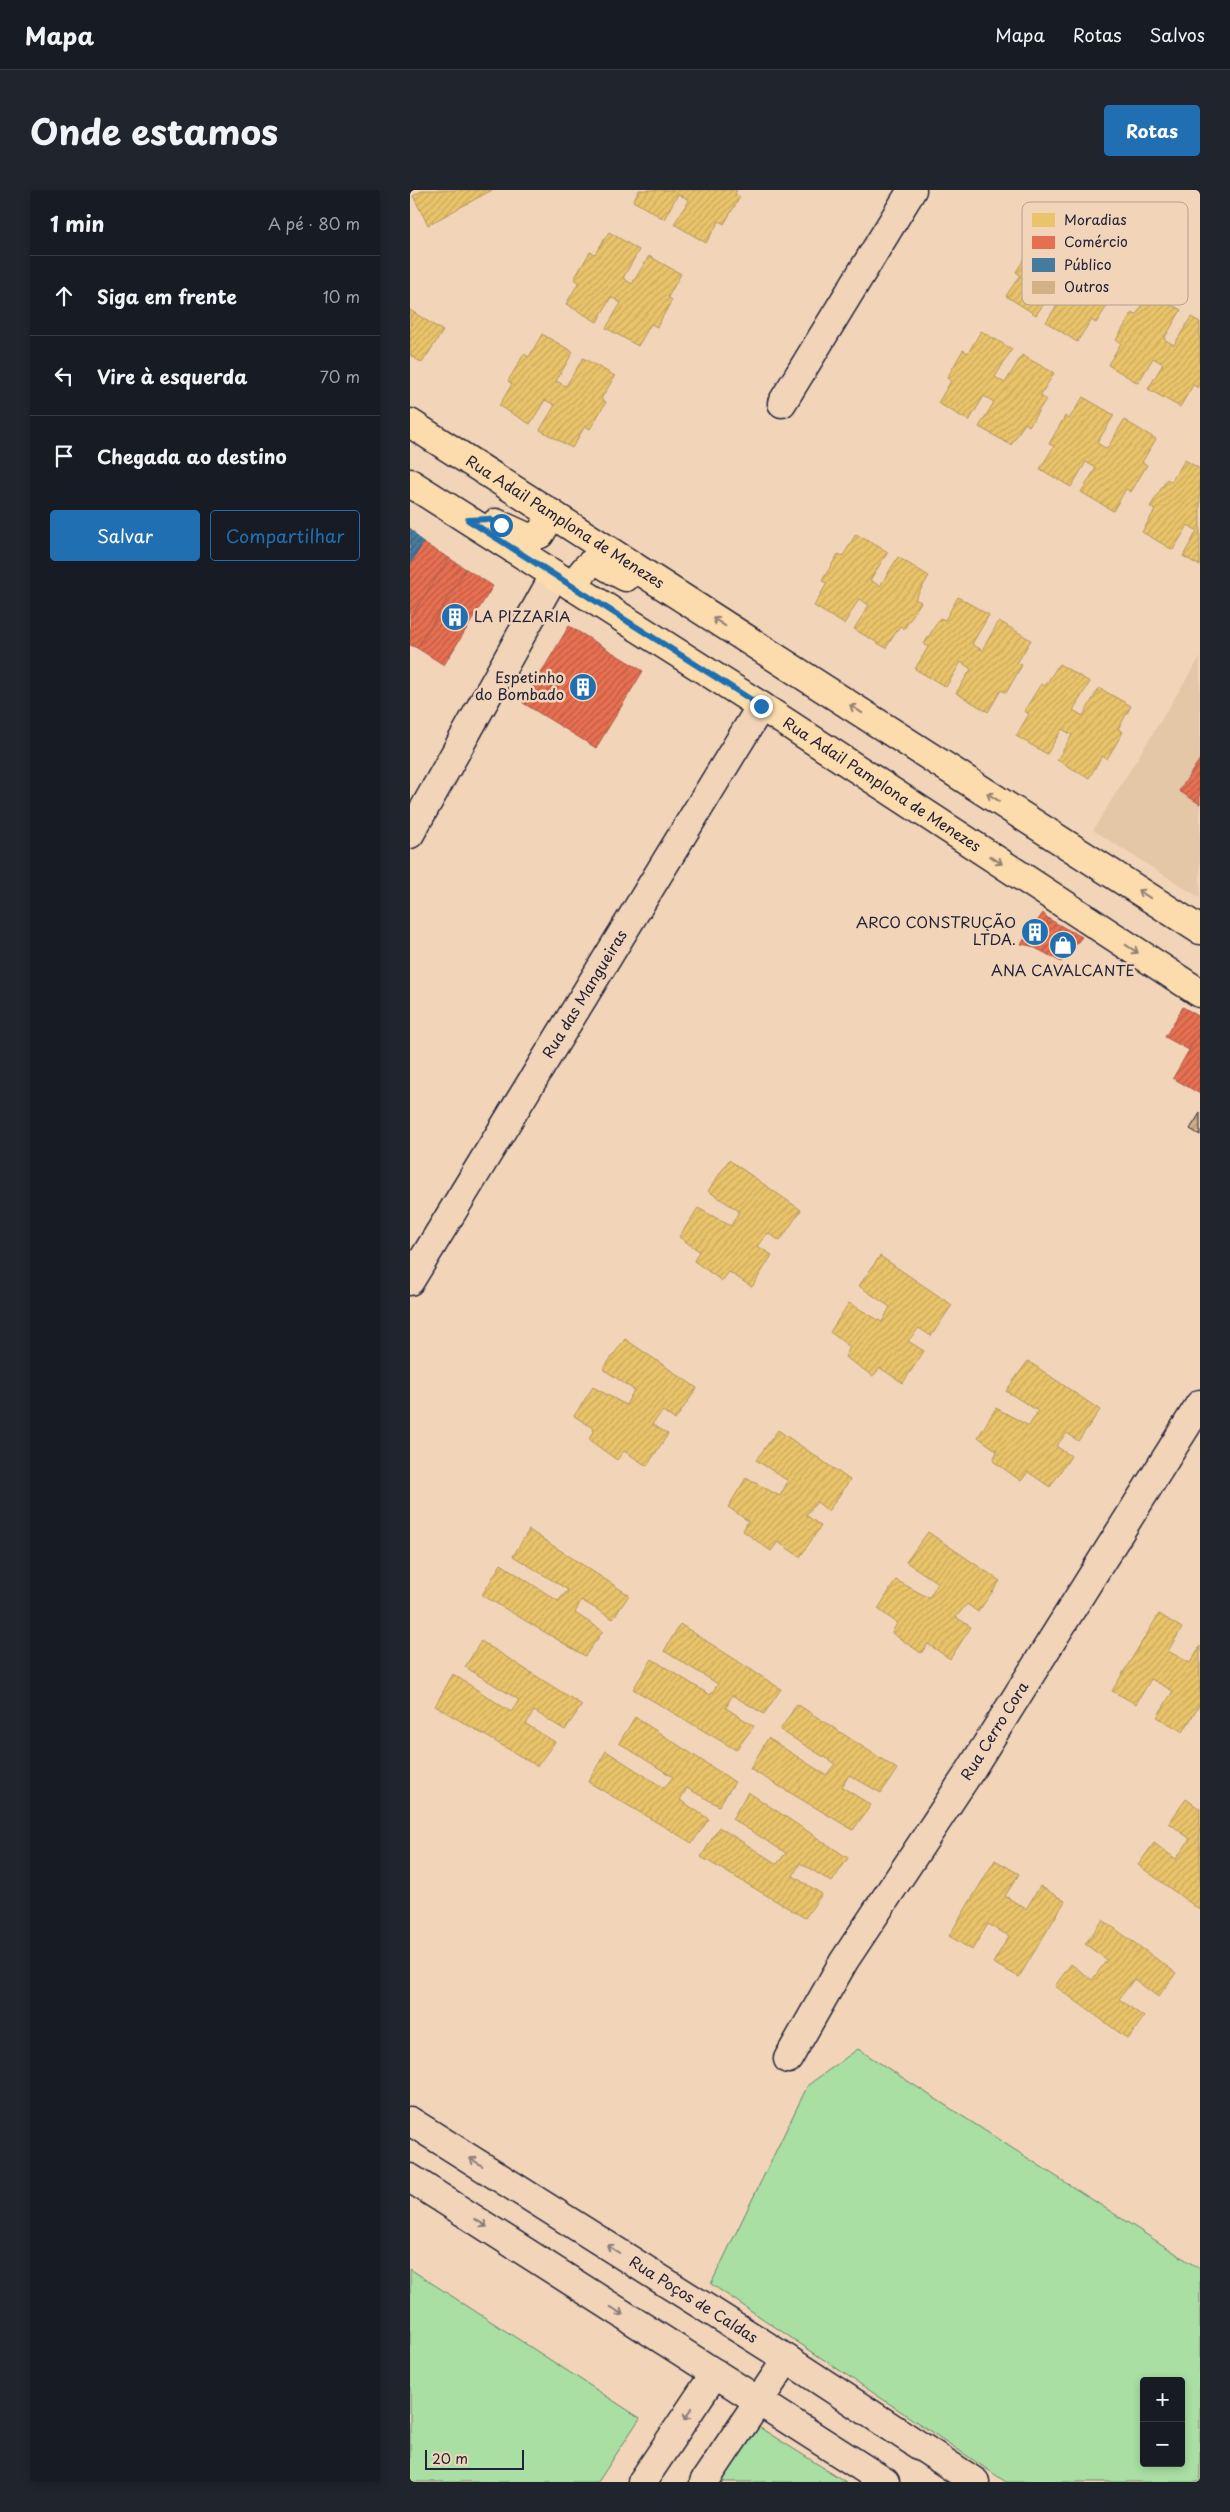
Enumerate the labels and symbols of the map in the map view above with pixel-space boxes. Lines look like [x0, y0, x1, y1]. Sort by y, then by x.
legend [1022, 202, 1188, 305]
text: Moradias [1064, 209, 1127, 230]
text: Comércio [1064, 231, 1128, 252]
text: Público [1064, 254, 1112, 275]
text: Outros [1064, 276, 1109, 297]
street label: Rua Adail Pamplona de Menezes [462, 449, 670, 594]
route start [490, 514, 513, 537]
building icon: LA PIZZARIA [440, 602, 470, 632]
place label: LA PIZZARIA [474, 604, 571, 627]
one-way arrow [712, 616, 726, 627]
place label: Espetinho do Bombado [475, 665, 564, 705]
building icon: Espetinho do Bombado [568, 672, 598, 702]
route end [750, 695, 773, 718]
one-way arrow [849, 704, 863, 714]
street label: Rua Adail Pamplona de Menezes [779, 710, 986, 857]
one-way arrow [986, 791, 1000, 801]
one-way arrow [988, 855, 1002, 865]
one-way arrow [1138, 889, 1152, 899]
place label: ARCO CONSTRUÇÃO LTDA. [856, 910, 1016, 950]
building icon: ARCO CONSTRUÇÃO LTDA. [1020, 917, 1050, 947]
street label: Rua das Mangueiras [536, 925, 632, 1062]
shop icon: ANA CAVALCANTE [1048, 930, 1078, 960]
one-way arrow [1124, 944, 1138, 954]
place label: ANA CAVALCANTE [991, 958, 1135, 981]
street label: Rua Cerro Cora [954, 1676, 1034, 1784]
one-way arrow [469, 2157, 483, 2167]
one-way arrow [473, 2219, 487, 2229]
one-way arrow [606, 2244, 620, 2254]
street label: Rua Poços de Caldas [625, 2249, 763, 2348]
one-way arrow [610, 2306, 624, 2316]
one-way arrow [683, 2406, 693, 2420]
scale bar [425, 2447, 524, 2470]

